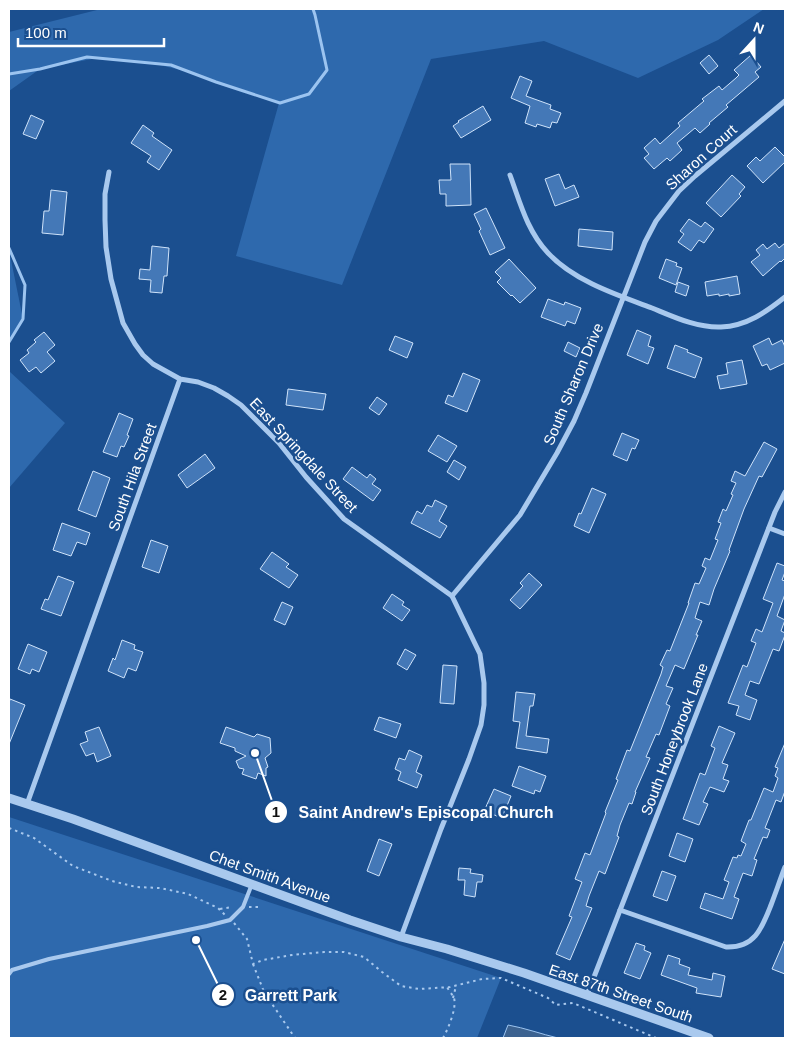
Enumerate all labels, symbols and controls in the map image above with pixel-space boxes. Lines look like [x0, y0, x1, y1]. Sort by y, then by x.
scale bar [18, 15, 164, 47]
north arrow [729, 15, 779, 65]
text: N [751, 19, 766, 37]
text: 100 m [25, 24, 67, 41]
street label: Sharon Court [662, 120, 740, 193]
street label: South Sharon Drive [540, 320, 606, 448]
street label: East Springdale Street [247, 394, 362, 516]
street label: South Hila Street [105, 420, 160, 533]
street label: South Honeybrook Lane [637, 660, 711, 818]
callout: Saint Andrew's Episcopal Church [264, 796, 564, 827]
text: 1 [272, 803, 280, 820]
text: Saint Andrew's Episcopal Church [299, 804, 553, 821]
street label: Chet Smith Avenue [207, 846, 333, 906]
street label: East 87th Street South [547, 960, 695, 1026]
callout: Garrett Park [210, 980, 348, 1011]
text: 2 [219, 986, 227, 1003]
text: Garrett Park [245, 987, 337, 1004]

